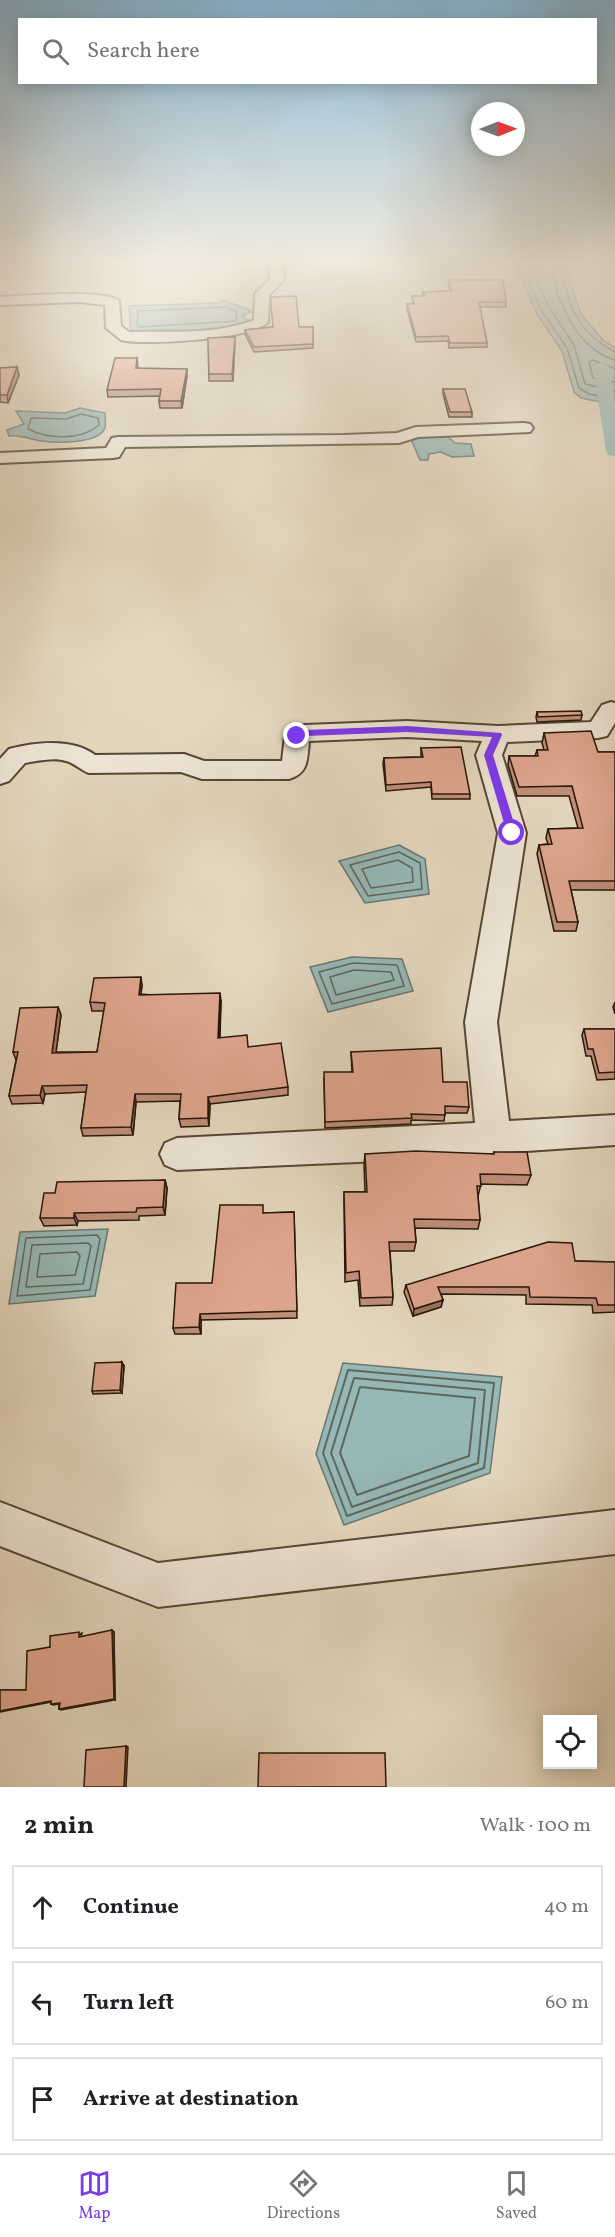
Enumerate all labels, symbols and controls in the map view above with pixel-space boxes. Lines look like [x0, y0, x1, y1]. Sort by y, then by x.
search box [18, 18, 597, 84]
icon: search [39, 35, 72, 68]
text: Search here [87, 36, 200, 67]
north arrow [471, 102, 525, 156]
route end [283, 722, 309, 748]
route start [498, 819, 524, 845]
map controls [543, 1715, 597, 1769]
button: locate [543, 1715, 597, 1769]
text: 2 min [24, 1808, 94, 1844]
text: Walk · 100 m [480, 1812, 591, 1840]
icon: ahead [26, 1891, 59, 1924]
text: Continue [83, 1892, 179, 1923]
text: 40 m [544, 1893, 589, 1921]
icon: left [26, 1987, 59, 2020]
text: Turn left [83, 1988, 174, 2019]
text: 60 m [545, 1989, 589, 2017]
icon: arrive [26, 2083, 59, 2116]
text: Arrive at destination [83, 2084, 299, 2115]
tab: Map [78, 2167, 111, 2225]
tab: Directions [267, 2167, 340, 2225]
tab: Saved [496, 2167, 537, 2225]

